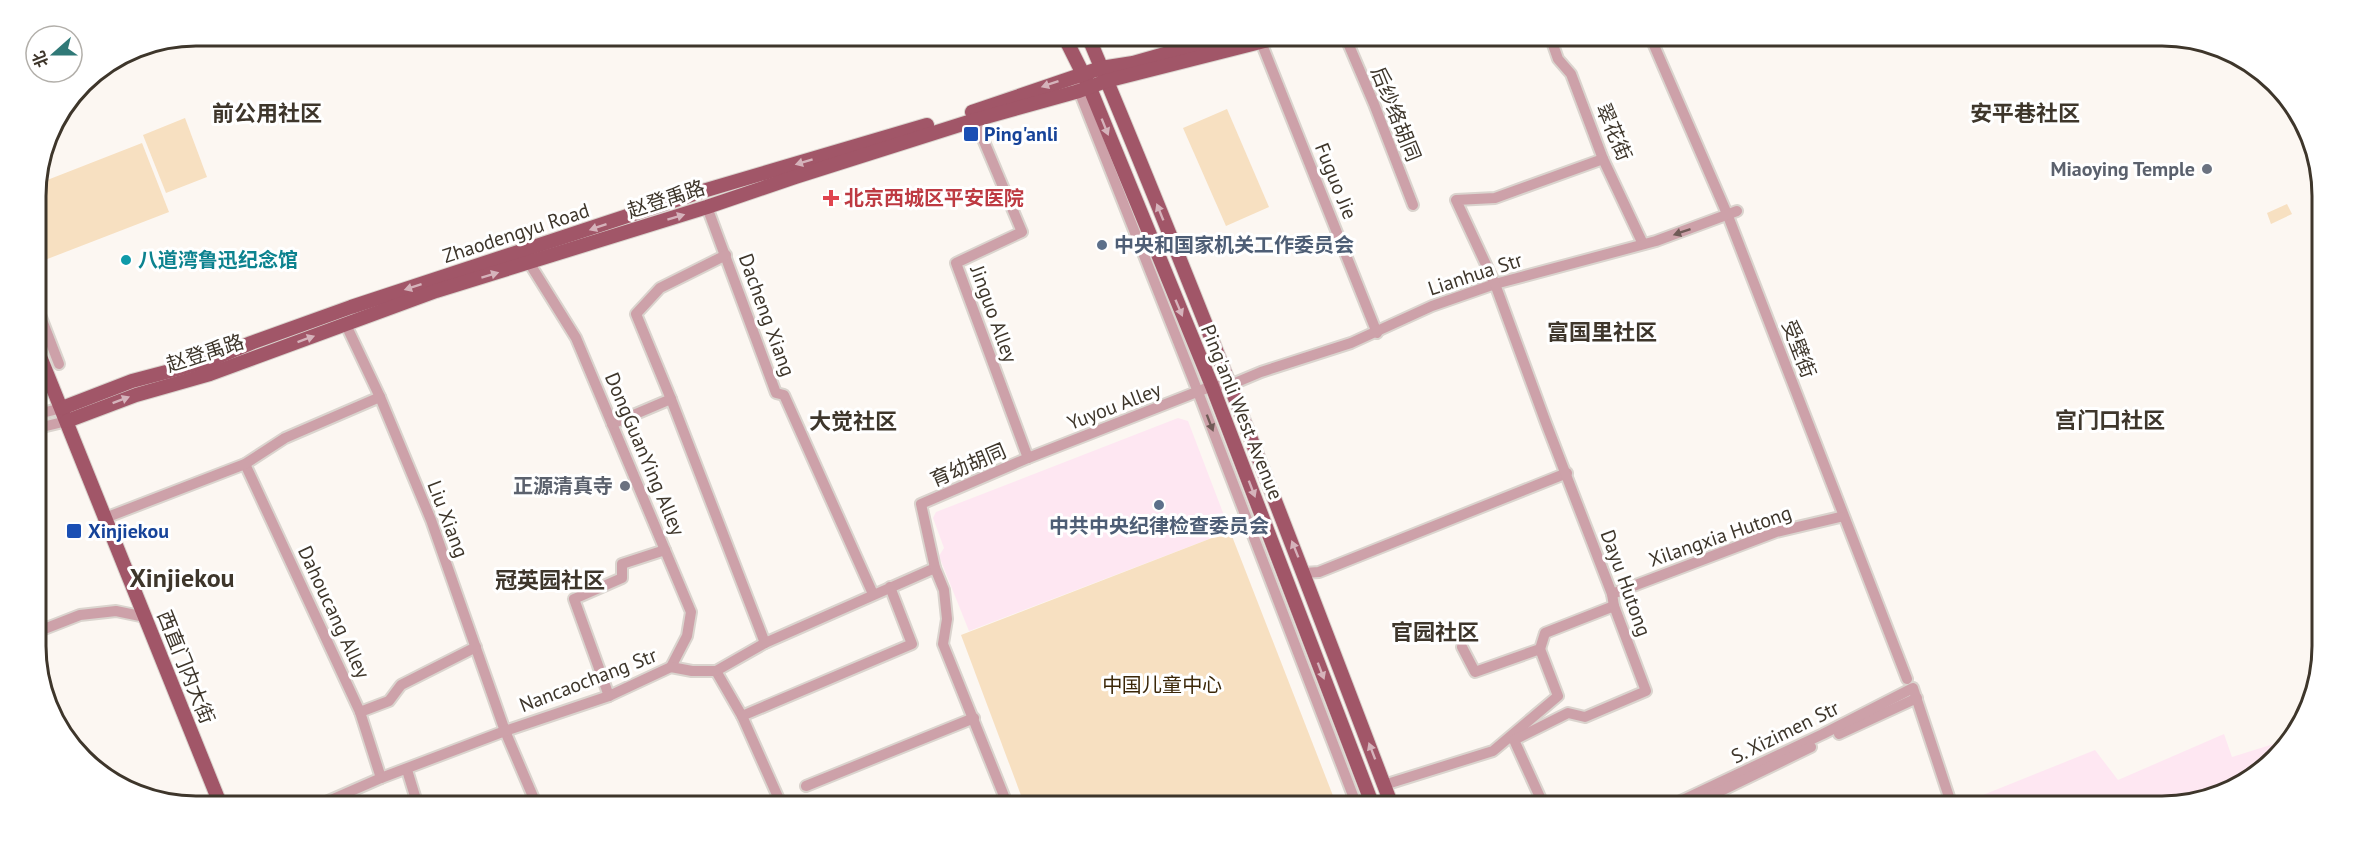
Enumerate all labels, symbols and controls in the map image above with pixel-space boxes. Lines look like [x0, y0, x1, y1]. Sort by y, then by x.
north arrow [24, 24, 84, 84]
text: 北 [28, 48, 52, 70]
street label: 后纱络胡同 [1365, 63, 1427, 165]
one-way arrow [1041, 80, 1059, 90]
district label: 前公用社区 [212, 99, 322, 127]
street label: 翠花街 [1590, 99, 1638, 165]
district label: 安平巷社区 [1970, 99, 2080, 127]
one-way arrow [1100, 119, 1110, 137]
place label: Ping'anli [984, 121, 1058, 147]
marker: Ping'anli [962, 125, 980, 143]
street label: Fuguo Jie [1309, 139, 1363, 223]
place label: Miaoying Temple [2050, 156, 2195, 182]
one-way arrow [795, 158, 813, 167]
marker: Miaoying Temple [2200, 162, 2214, 176]
street label: 赵登禹路 [624, 174, 708, 224]
place label: 北京西城区平安医院 [844, 185, 1024, 211]
marker: 北京西城区平安医院 [822, 189, 840, 207]
street label: Zhaodengyu Road [439, 197, 593, 269]
one-way arrow [1155, 203, 1165, 221]
one-way arrow [667, 212, 685, 221]
one-way arrow [589, 222, 607, 232]
one-way arrow [1673, 227, 1691, 237]
place label: 中央和国家机关工作委员会 [1114, 232, 1354, 258]
marker: 中央和国家机关工作委员会 [1095, 238, 1109, 252]
street label: Lianhua Str [1424, 246, 1526, 301]
place label: 八道湾鲁迅纪念馆 [138, 247, 298, 273]
street label: Dacheng Xiang [733, 250, 801, 380]
marker: 八道湾鲁迅纪念馆 [119, 253, 133, 267]
street label: Jinguo Alley [964, 261, 1024, 367]
one-way arrow [481, 270, 499, 279]
one-way arrow [404, 283, 422, 292]
one-way arrow [1175, 299, 1184, 317]
street label: 受壁街 [1776, 316, 1822, 382]
district label: 富国里社区 [1547, 318, 1657, 346]
street label: Ping'anli West Avenue [1195, 321, 1289, 503]
street label: 赵登禹路 [163, 328, 247, 378]
one-way arrow [297, 334, 315, 343]
street label: DongGuanYing Alley [599, 369, 691, 540]
street label: Yuyou Alley [1063, 376, 1165, 436]
one-way arrow [112, 395, 130, 404]
district label: 宫门口社区 [2055, 406, 2165, 434]
district label: 大觉社区 [809, 407, 897, 435]
one-way arrow [1205, 414, 1215, 432]
street label: 育幼胡同 [926, 437, 1010, 493]
place label: 正源清真寺 [513, 473, 613, 499]
street label: Liu Xiang [421, 477, 475, 561]
marker: 正源清真寺 [618, 479, 632, 493]
one-way arrow [1247, 480, 1257, 498]
marker: 中共中央纪律检查委员会 [1152, 498, 1166, 512]
street label: Xilangxia Hutong [1645, 499, 1795, 573]
place label: 中共中央纪律检查委员会 [1049, 513, 1269, 539]
place label: Xinjiekou [88, 518, 169, 544]
marker: Xinjiekou [65, 522, 83, 540]
street label: Dayu Hutong [1595, 526, 1657, 640]
one-way arrow [1290, 540, 1299, 558]
street label: Dahoucang Alley [292, 542, 376, 683]
district label: Xinjiekou [129, 561, 235, 594]
district label: 冠英园社区 [495, 566, 605, 594]
street label: 西直门内大街 [151, 606, 221, 728]
district label: 官园社区 [1391, 618, 1479, 646]
street label: Nancaochang Str [516, 642, 661, 718]
one-way arrow [1317, 662, 1326, 680]
park label: 中国儿童中心 [1102, 672, 1222, 698]
street label: S. Xizimen Str [1727, 695, 1843, 769]
one-way arrow [1366, 742, 1376, 760]

